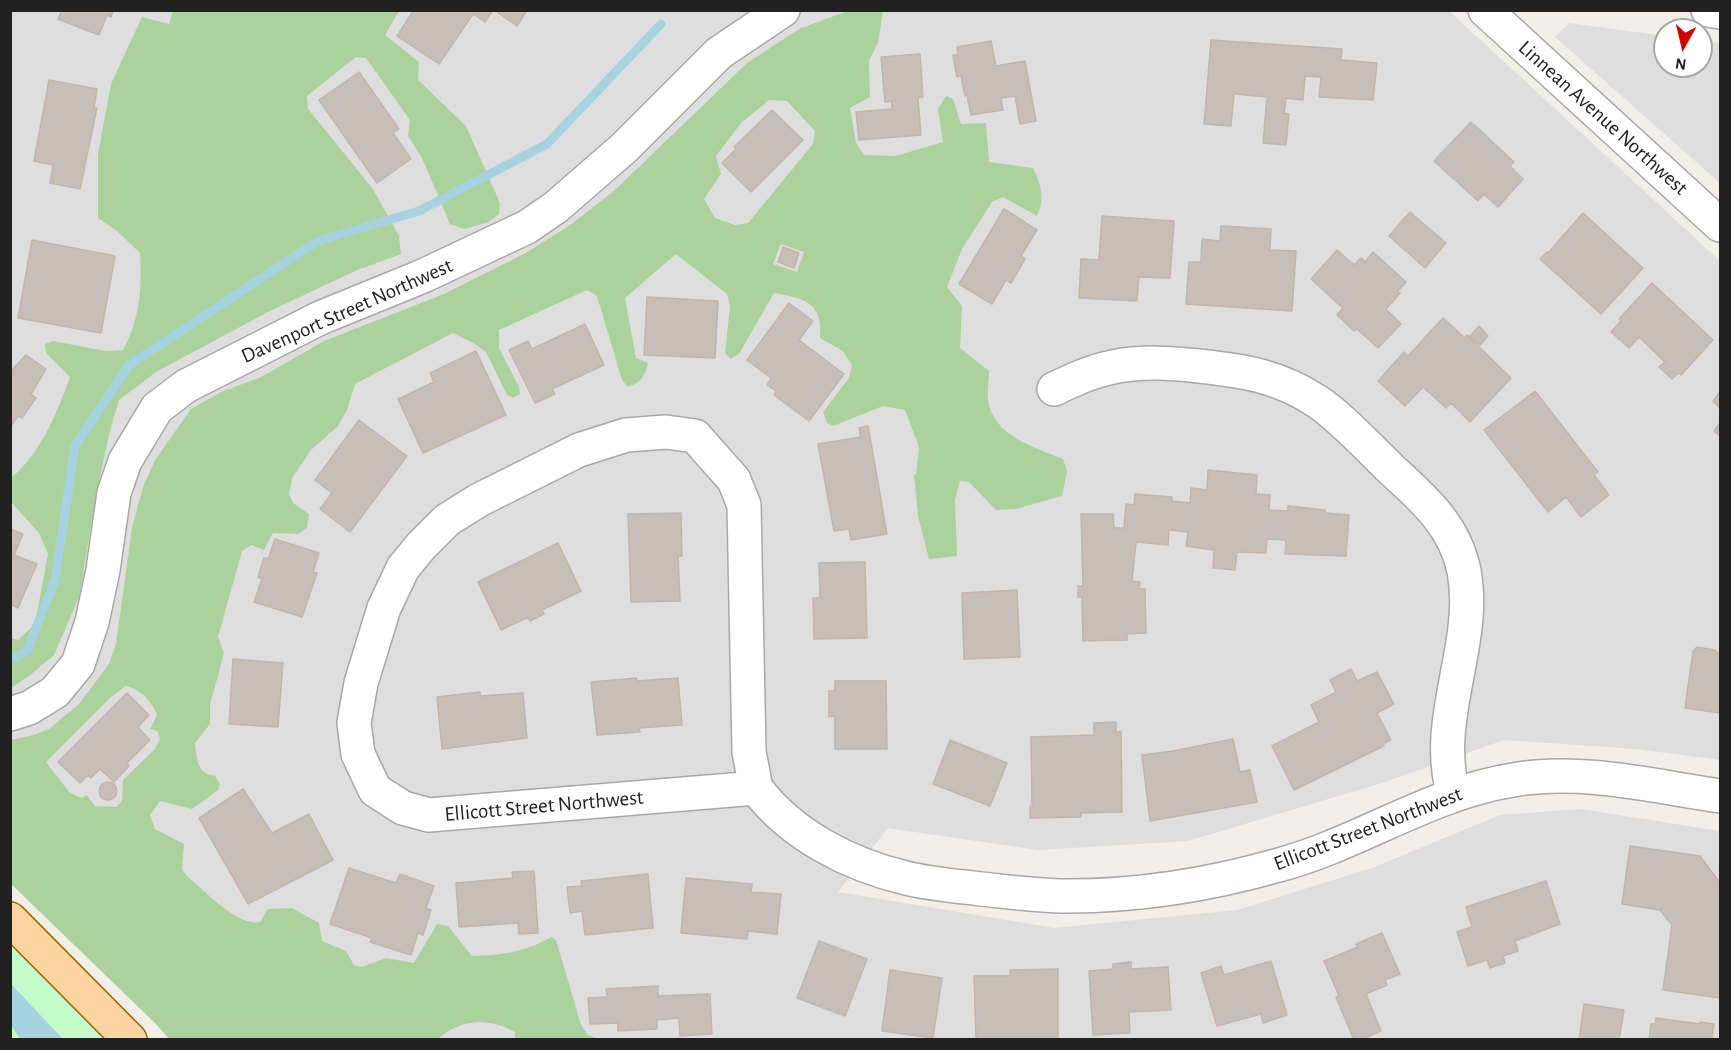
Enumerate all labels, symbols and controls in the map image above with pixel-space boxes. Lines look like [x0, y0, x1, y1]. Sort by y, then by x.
north arrow [1653, 18, 1713, 78]
street label: Linnean Avenue Northwest [1513, 35, 1693, 201]
street label: Davenport Street Northwest [237, 253, 457, 369]
street label: Ellicott Street Northwest [1270, 781, 1466, 877]
street label: Ellicott Street Northwest [443, 785, 645, 827]

